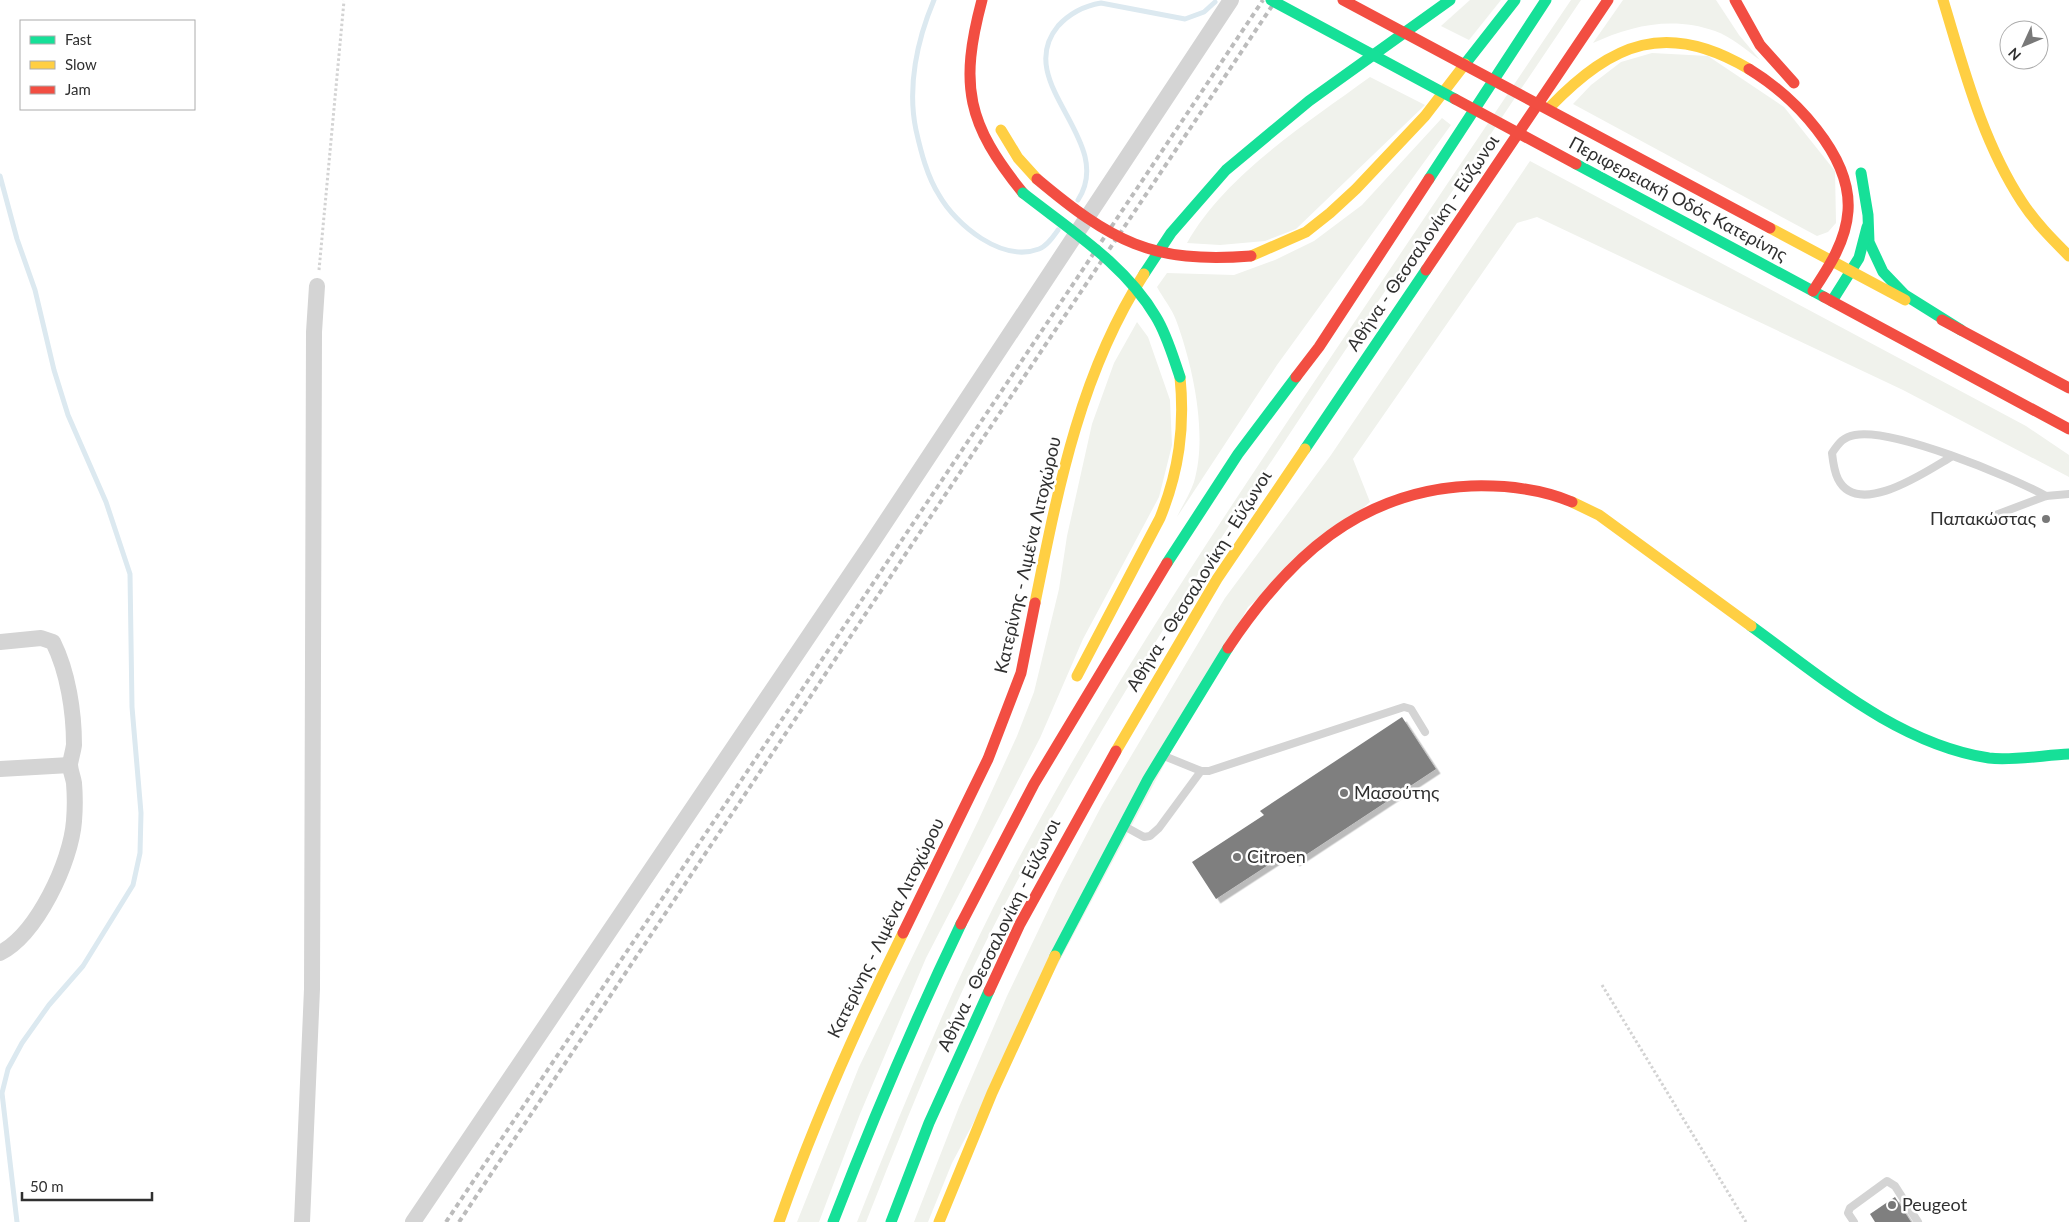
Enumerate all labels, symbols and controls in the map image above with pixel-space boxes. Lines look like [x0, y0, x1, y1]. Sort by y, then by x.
legend [20, 20, 195, 110]
north arrow [1999, 20, 2049, 70]
text: Fast [65, 30, 92, 48]
text: N [2004, 45, 2024, 64]
text: Slow [65, 55, 97, 73]
text: Jam [65, 80, 91, 98]
street label: Αθήνα - Θεσσαλονίκη - Εύζωνοι [1341, 130, 1503, 355]
street label: Περιφερειακή Οδός Κατερίνης [1565, 131, 1792, 265]
street label: Κατερίνης - Λιμένα Λιτοχώρου [989, 434, 1065, 675]
street label: Αθήνα - Θεσσαλονίκη - Εύζωνοι [1121, 466, 1275, 695]
place label: Παπακώστας [1930, 507, 2037, 529]
marker: Παπακώστας [2040, 513, 2052, 525]
place label: Μασούτης [1354, 781, 1440, 803]
marker: Μασούτης [1338, 787, 1350, 799]
street label: Κατερίνης - Λιμένα Λιτοχώρου [822, 814, 948, 1041]
street label: Αθήνα - Θεσσαλονίκη - Εύζωνοι [932, 814, 1064, 1054]
place label: Citroen [1247, 845, 1306, 867]
marker: Citroen [1231, 851, 1243, 863]
scale bar [22, 1170, 152, 1202]
text: 50 m [30, 1177, 64, 1195]
place label: Peugeot [1902, 1193, 1968, 1215]
marker: Peugeot [1886, 1199, 1898, 1211]

